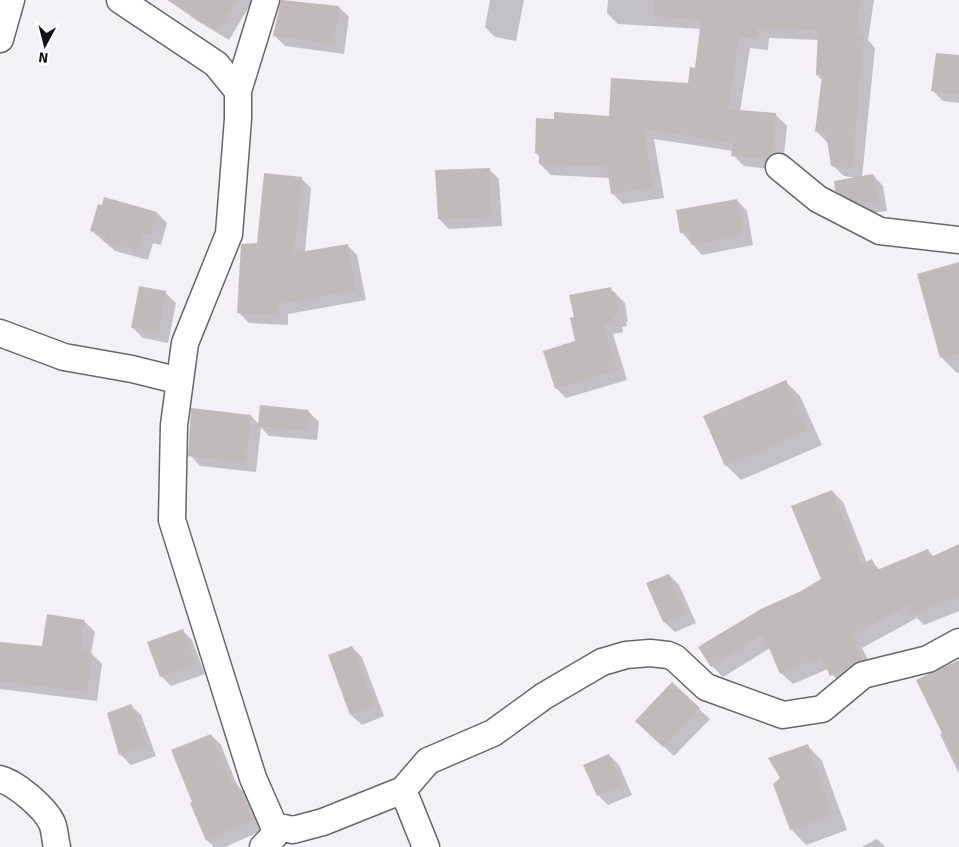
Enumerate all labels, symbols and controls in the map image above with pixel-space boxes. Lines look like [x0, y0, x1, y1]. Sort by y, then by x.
north arrow [20, 20, 70, 70]
text: N [38, 48, 49, 66]

